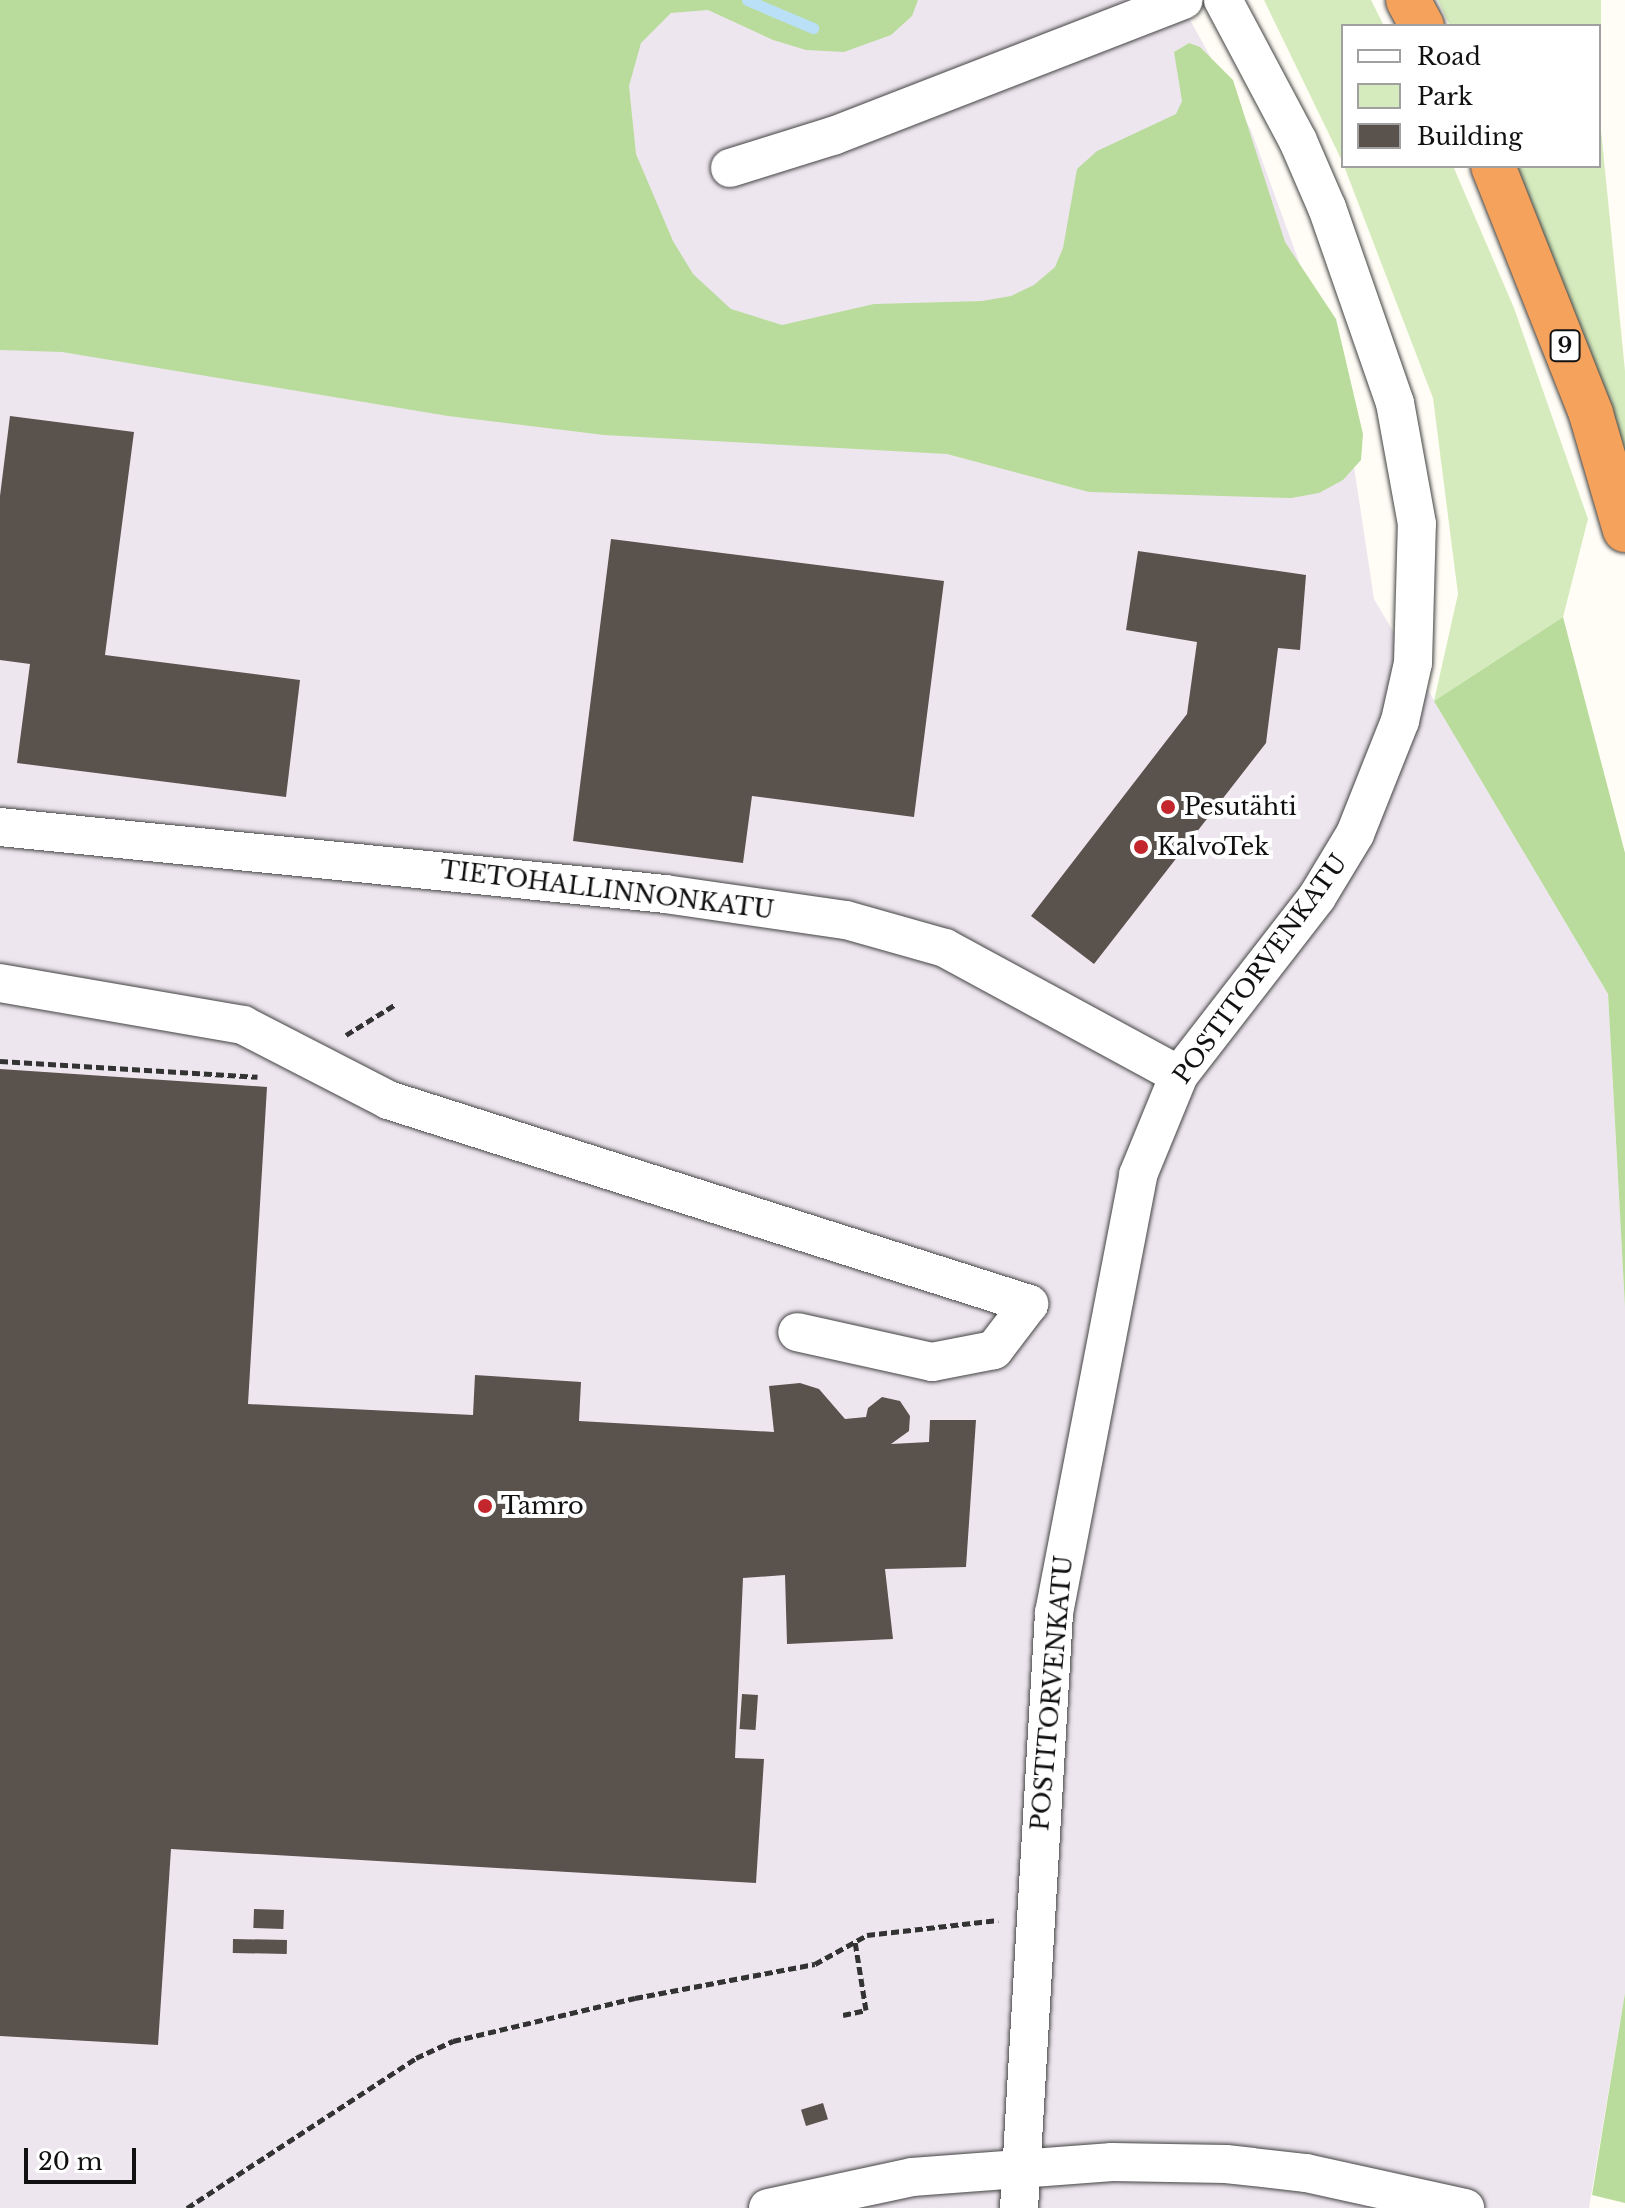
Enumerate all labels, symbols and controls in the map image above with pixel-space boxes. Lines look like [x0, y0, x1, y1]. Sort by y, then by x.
legend [1341, 24, 1601, 168]
text: Road [1417, 42, 1481, 71]
text: Park [1417, 82, 1473, 111]
text: Building [1417, 122, 1523, 151]
road number: 9 [1549, 328, 1581, 364]
place label: Pesutähti [1184, 793, 1297, 821]
marker: Pesutähti [1159, 798, 1177, 816]
place label: KalvoTek [1157, 833, 1269, 861]
marker: KalvoTek [1132, 838, 1150, 856]
street label: POSTITORVENKATU [1167, 849, 1353, 1089]
street label: TIETOHALLINNONKATU [438, 855, 776, 925]
place label: Tamro [501, 1492, 584, 1520]
marker: Tamro [476, 1497, 494, 1515]
street label: POSTITORVENKATU [1026, 1554, 1078, 1832]
scale bar [28, 2132, 140, 2182]
text: 20 m [38, 2147, 103, 2176]

